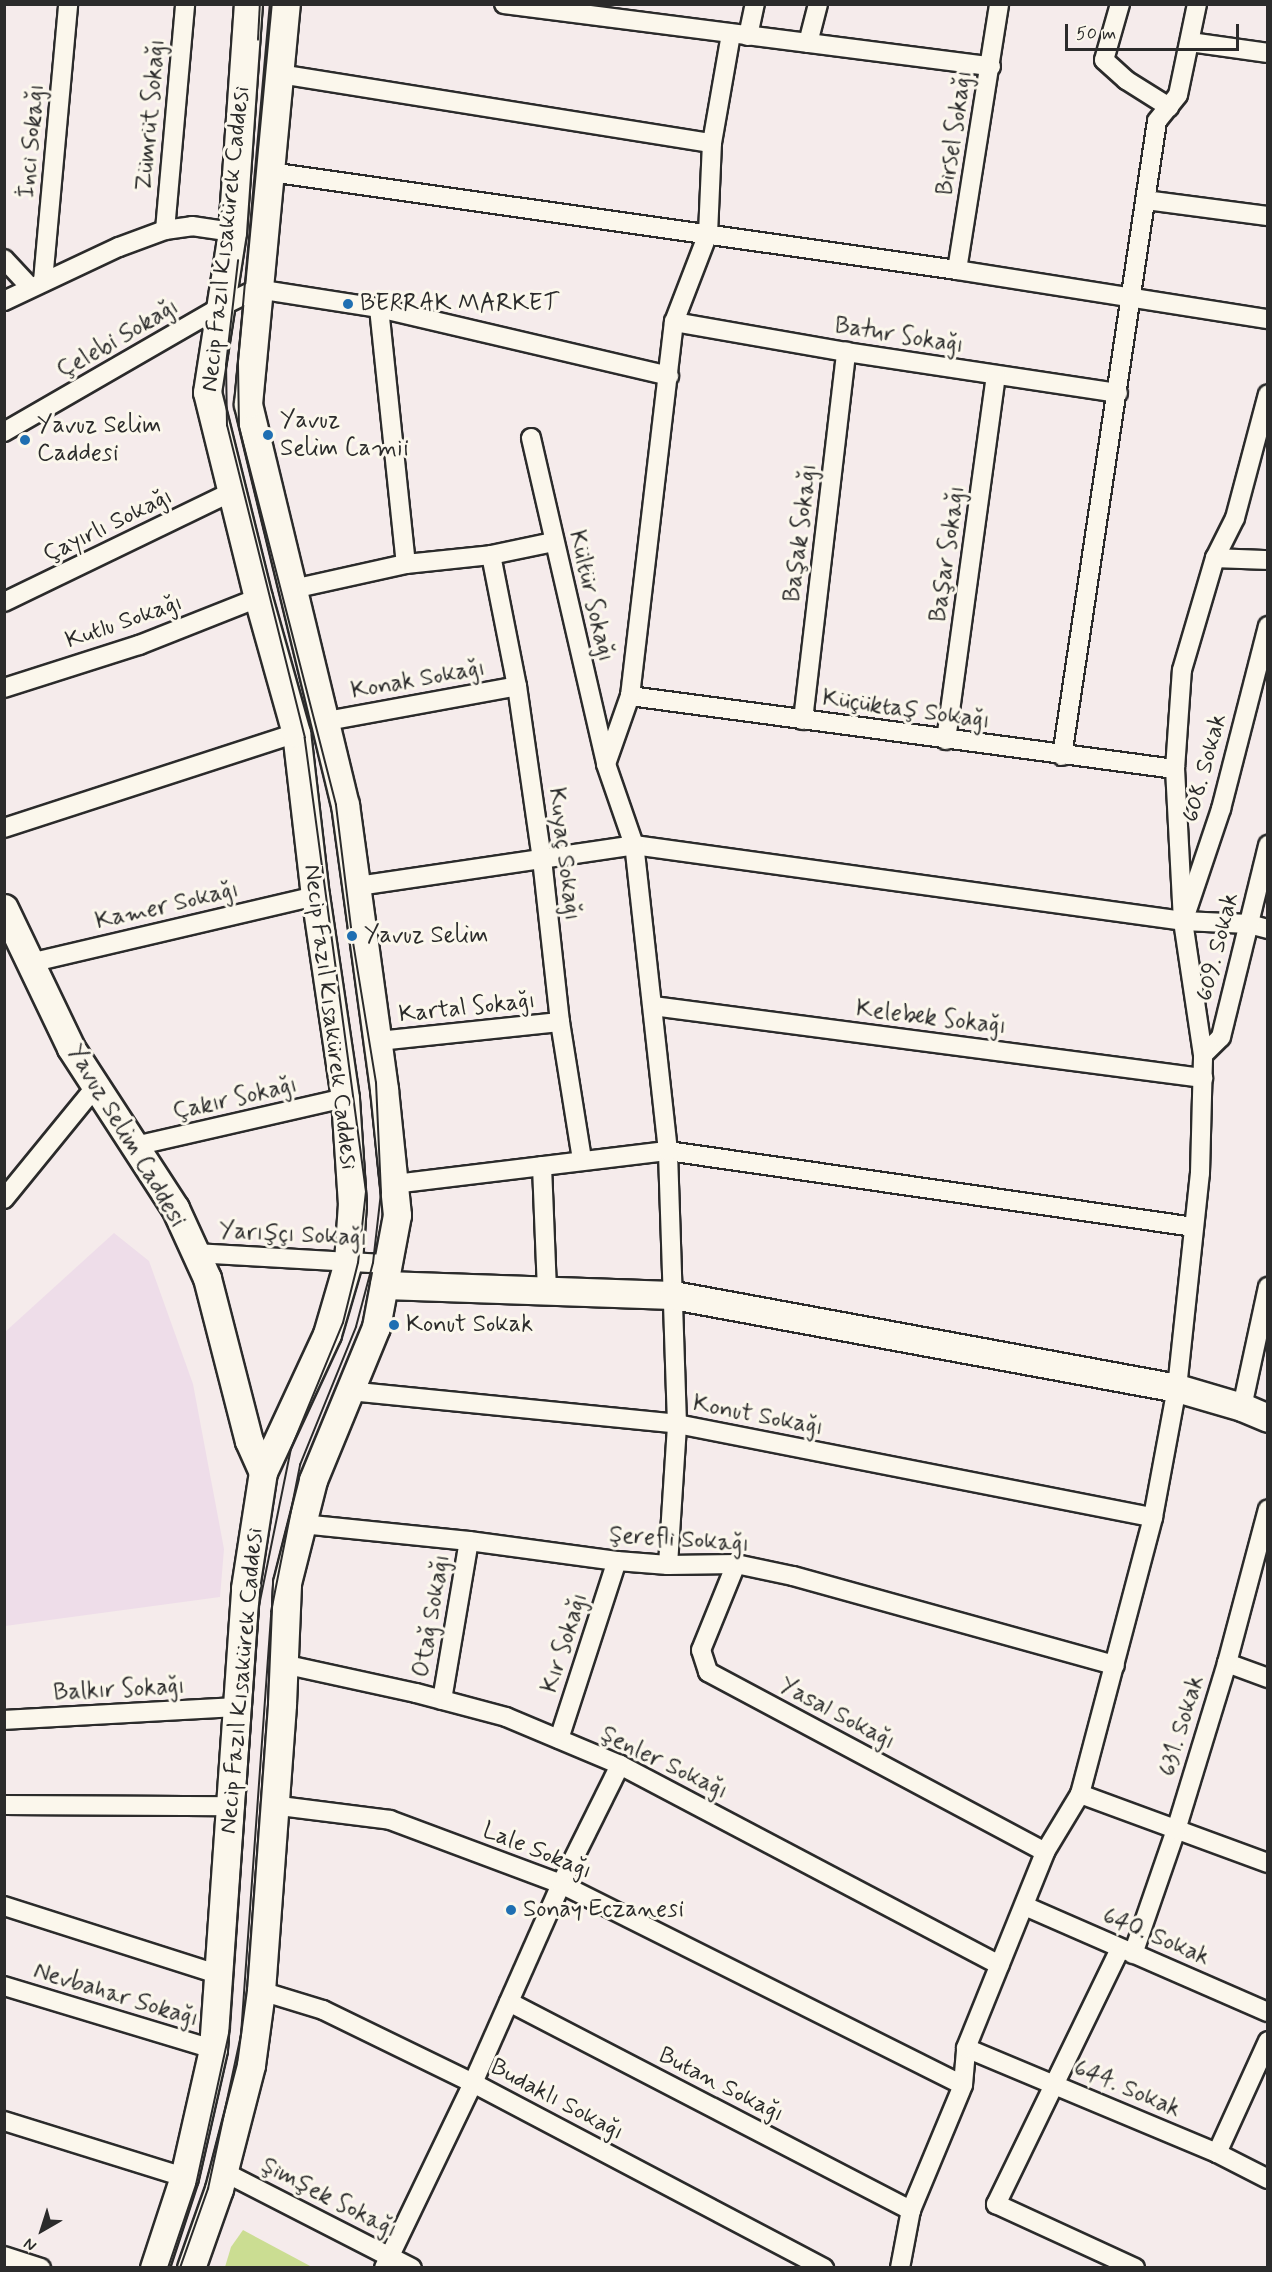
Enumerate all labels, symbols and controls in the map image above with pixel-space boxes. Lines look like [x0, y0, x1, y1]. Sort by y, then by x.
scale bar [1068, 12, 1242, 50]
text: 50 m [1076, 22, 1116, 46]
street label: Zümrüt Sokağı [130, 36, 172, 194]
street label: Birsel Sokağı [931, 67, 979, 199]
street label: İnci Sokağı [13, 83, 51, 199]
street label: Necip Fazıl Kısakürek Caddesi [195, 83, 257, 395]
place label: BERRAK MARKET [360, 290, 553, 318]
street label: Çelebi Sokağı [51, 292, 185, 386]
marker: BERRAK MARKET [341, 297, 355, 311]
street label: Batur Sokağı [831, 311, 967, 361]
place label: Yavuz Selim Camii [280, 407, 409, 463]
place label: Yavuz Selim Caddesi [37, 412, 162, 468]
marker: Yavuz Selim Camii [261, 428, 275, 442]
marker: Yavuz Selim Caddesi [18, 433, 32, 447]
street label: Başak Sokağı [778, 462, 824, 604]
street label: Çayırlı Sokağı [39, 482, 177, 570]
street label: Başar Sokağı [924, 484, 972, 624]
street label: Kültür Sokağı [562, 526, 620, 666]
street label: Kutlu Sokağı [62, 589, 186, 655]
street label: Konak Sokağı [349, 654, 487, 706]
street label: Küçüktaş Sokağı [820, 684, 992, 736]
street label: 608. Sokak [1177, 711, 1233, 825]
street label: Kuyaç Sokağı [542, 786, 586, 922]
street label: Necip Fazıl Kısakürek Caddesi [297, 861, 363, 1173]
street label: Kamer Sokağı [92, 875, 242, 937]
street label: 609. Sokak [1191, 890, 1245, 1004]
place label: Yavuz Selim [364, 922, 489, 950]
marker: Yavuz Selim [345, 929, 359, 943]
street label: Kartal Sokağı [396, 986, 538, 1030]
street label: Kelebek Sokağı [853, 994, 1009, 1042]
street label: Yavuz Selim Caddesi [59, 1037, 193, 1235]
street label: Çakır Sokağı [169, 1070, 301, 1128]
street label: Yarışçı Sokağı [218, 1217, 368, 1253]
place label: Konut Sokak [406, 1311, 533, 1339]
marker: Konut Sokak [387, 1318, 401, 1332]
street label: Konut Sokağı [690, 1389, 826, 1443]
street label: Şerefli Sokağı [609, 1521, 749, 1559]
street label: Necip Fazıl Kısakürek Caddesi [214, 1525, 270, 1837]
street label: Otağ Sokağı [407, 1552, 457, 1680]
street label: Kır Sokağı [535, 1588, 595, 1698]
street label: Yasal Sokağı [774, 1671, 900, 1757]
street label: Balkır Sokağı [51, 1672, 187, 1708]
street label: 631. Sokak [1153, 1672, 1211, 1780]
street label: Şenler Sokağı [596, 1720, 732, 1806]
street label: Lale Sokağı [477, 1816, 597, 1886]
place label: Sonay Eczanesi [523, 1896, 684, 1924]
street label: 640. Sokak [1098, 1902, 1214, 1972]
marker: Sonay Eczanesi [504, 1903, 518, 1917]
street label: Nevbahar Sokağı [30, 1956, 202, 2034]
street label: Butan Sokağı [653, 2041, 789, 2129]
street label: Budaklı Sokağı [486, 2053, 628, 2147]
street label: 644. Sokak [1069, 2054, 1185, 2124]
street label: Şimşek Sokağı [256, 2151, 402, 2245]
north arrow [12, 2200, 72, 2260]
text: N [20, 2233, 41, 2256]

